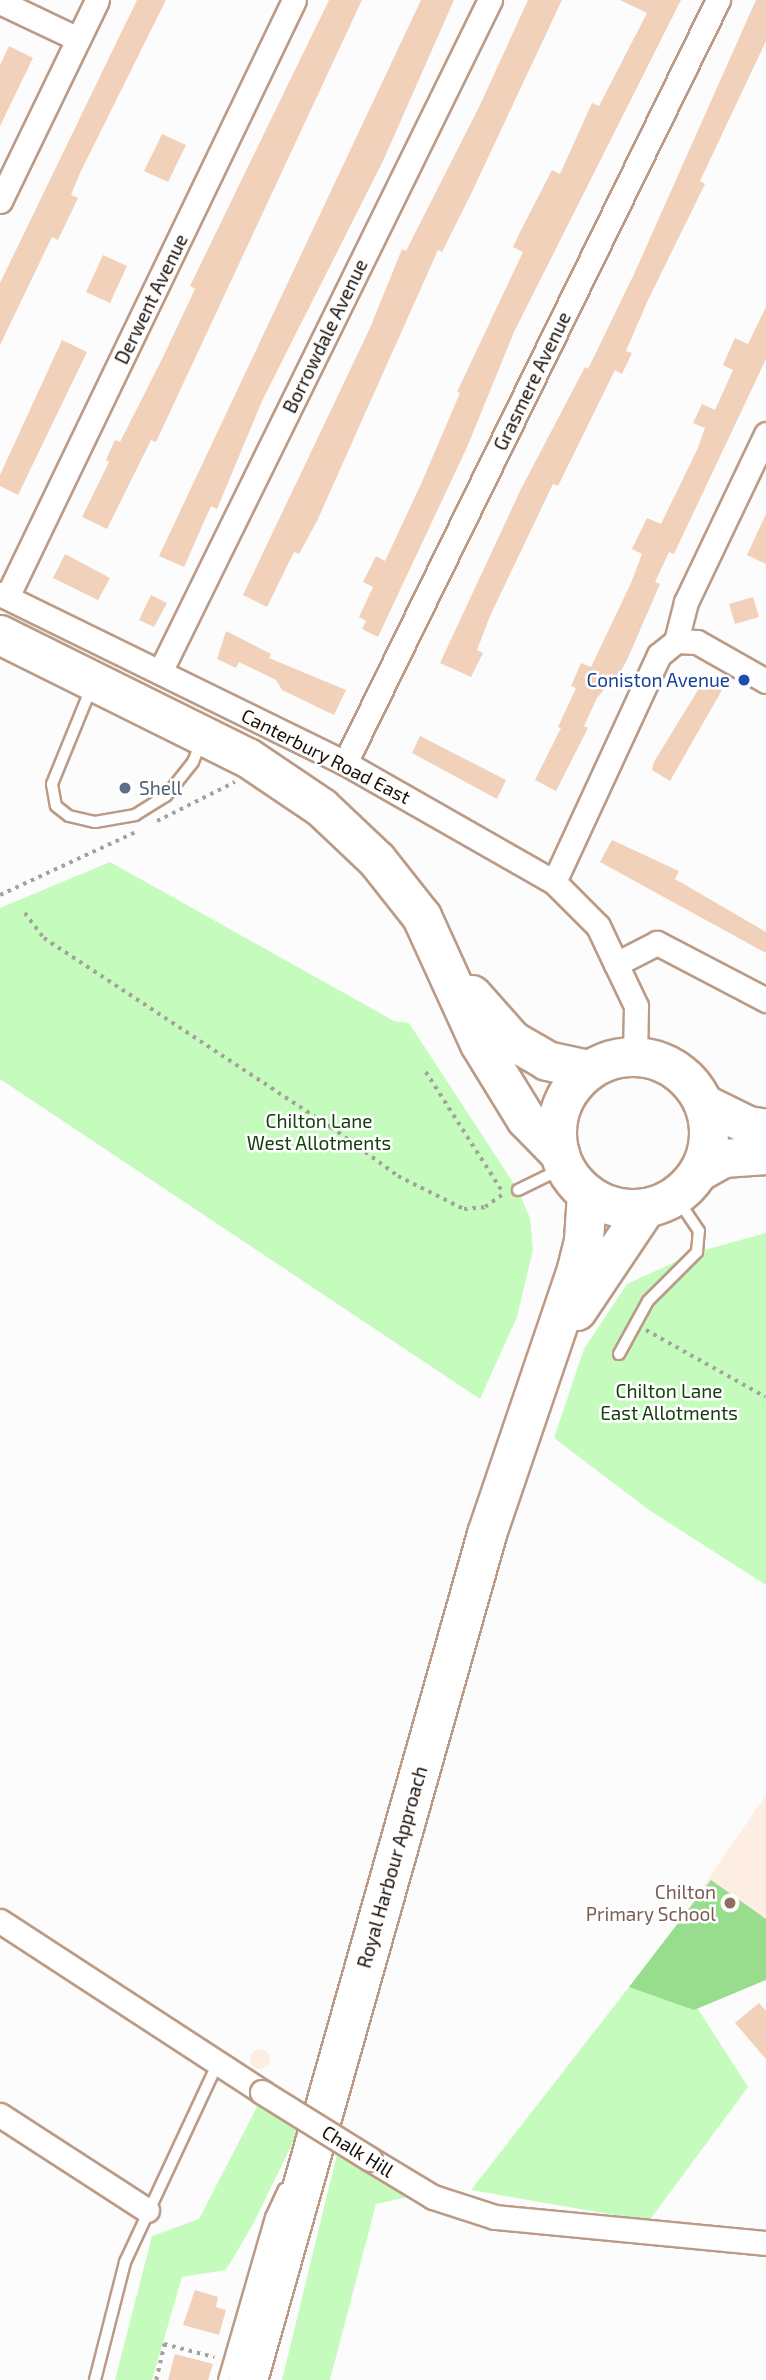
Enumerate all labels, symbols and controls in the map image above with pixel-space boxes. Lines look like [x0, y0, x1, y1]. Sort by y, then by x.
street label: Derwent Avenue [110, 230, 192, 368]
street label: Borrowdale Avenue [278, 255, 372, 417]
street label: Grasmere Avenue [488, 308, 576, 454]
place label: Coniston Avenue [586, 669, 730, 691]
marker: Coniston Avenue [736, 672, 752, 688]
street label: Canterbury Road East [238, 703, 414, 809]
place label: Shell [139, 777, 182, 799]
marker: Shell [117, 780, 133, 796]
park label: Chilton Lane West Allotments [247, 1110, 391, 1154]
park label: Chilton Lane East Allotments [600, 1380, 738, 1424]
street label: Royal Harbour Approach [352, 1763, 432, 1971]
place label: Chilton Primary School [585, 1881, 716, 1925]
marker: Chilton Primary School [722, 1895, 738, 1911]
street label: Chalk Hill [318, 2120, 398, 2182]

